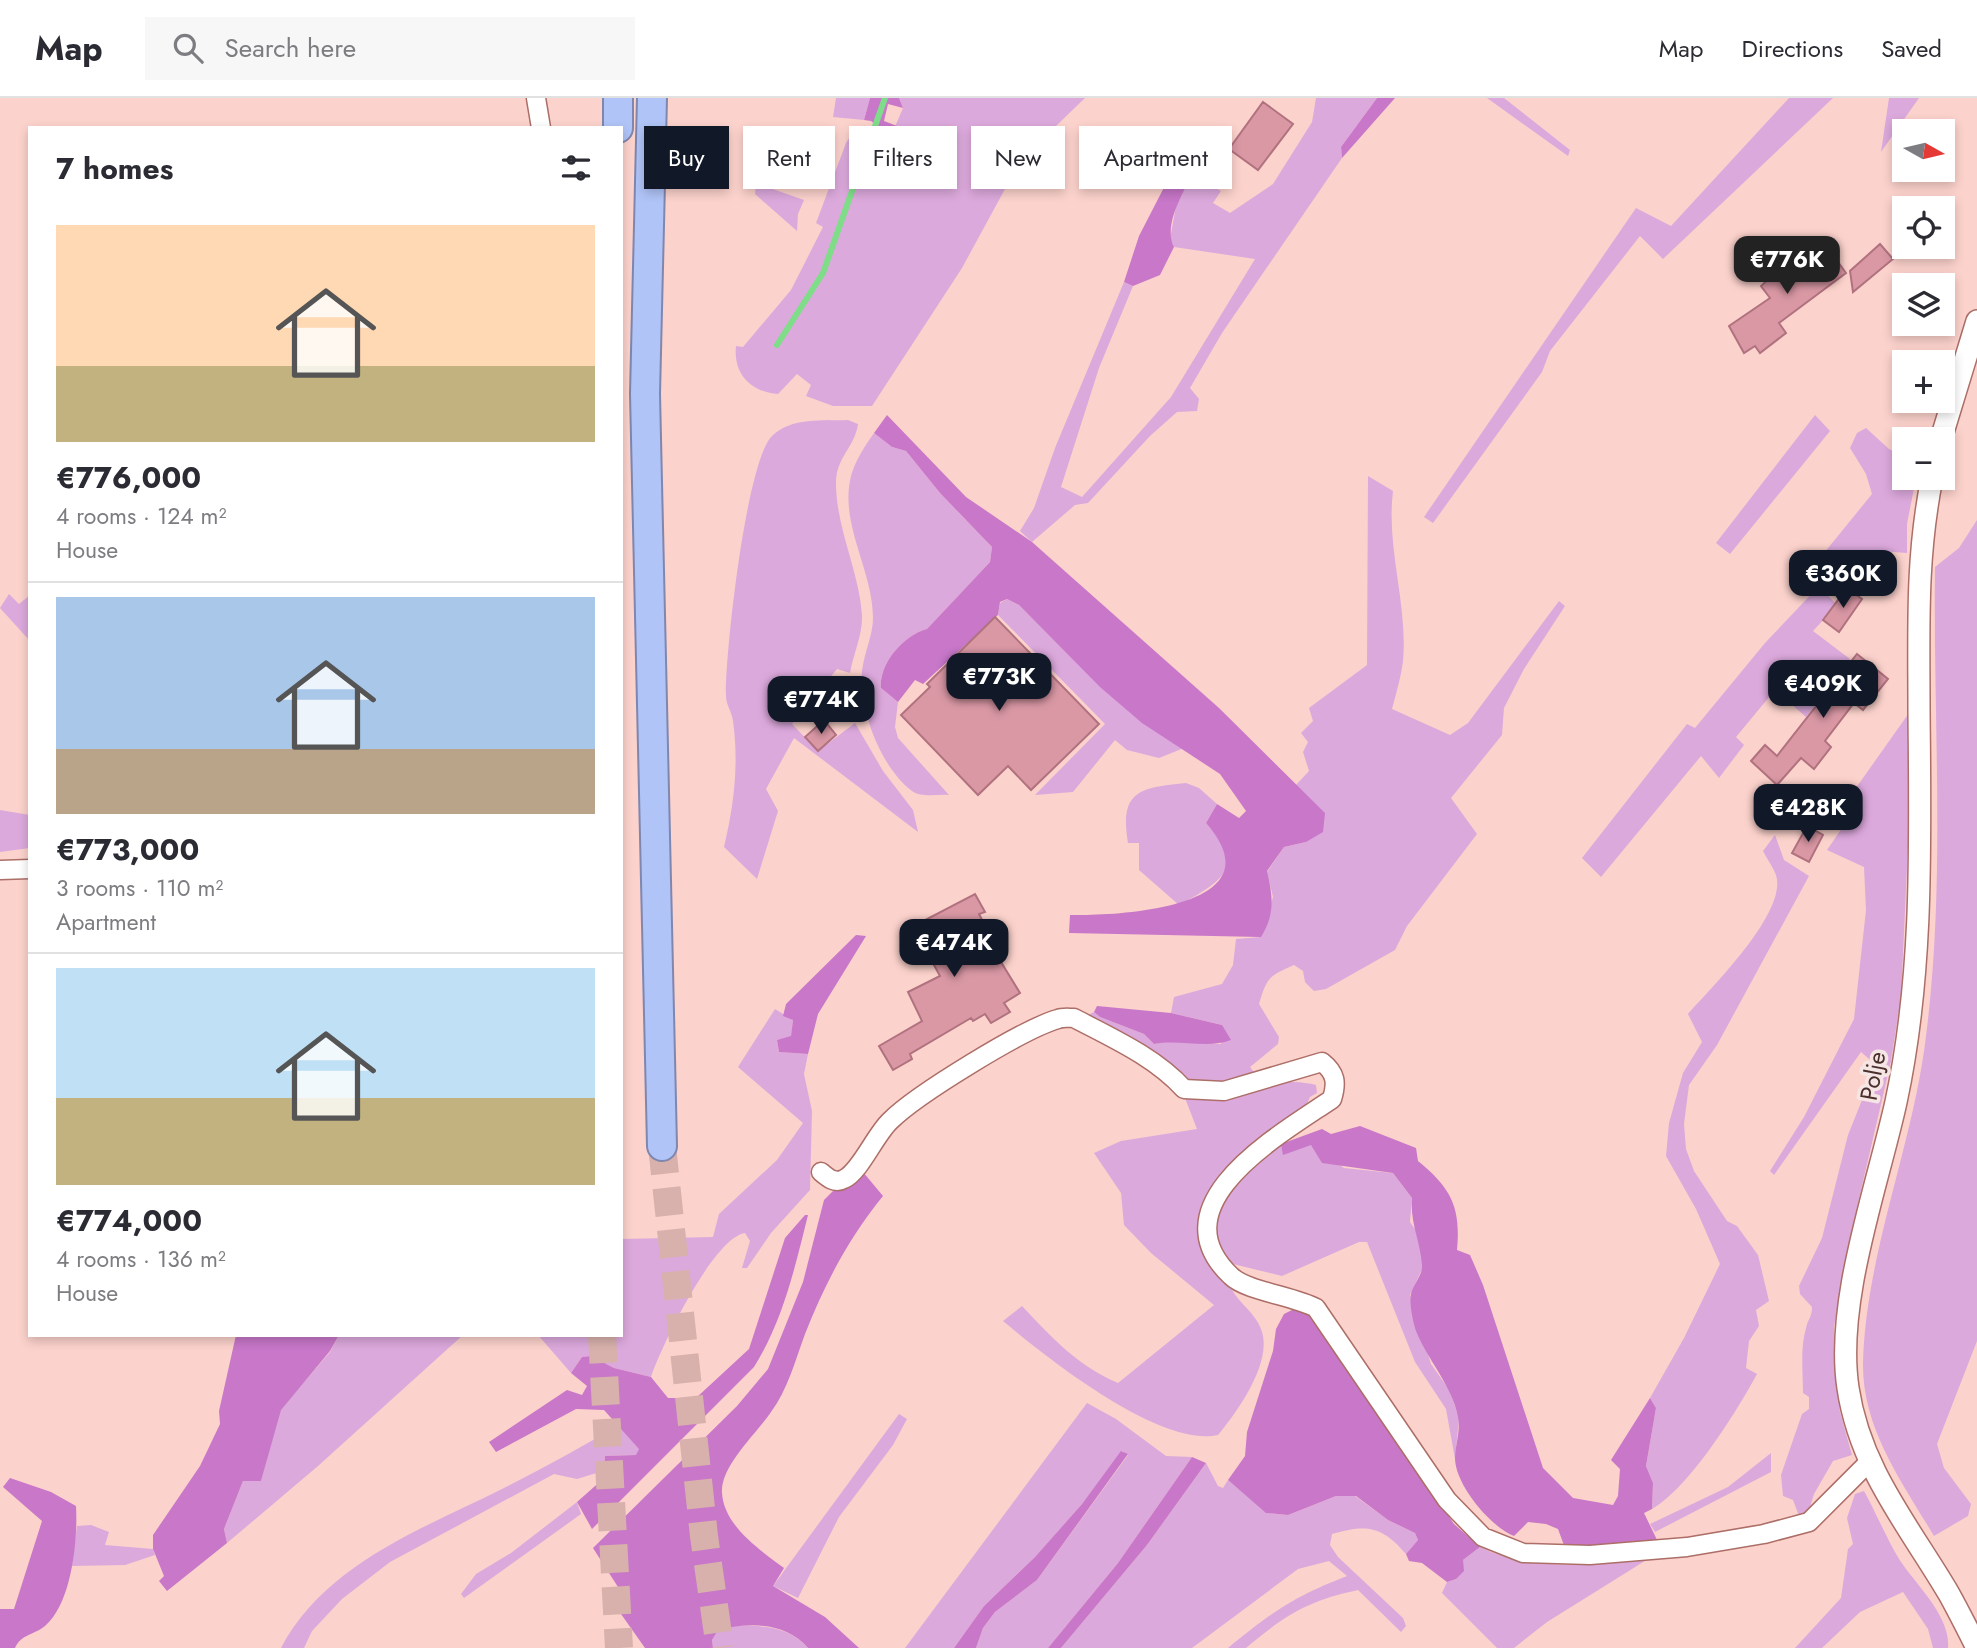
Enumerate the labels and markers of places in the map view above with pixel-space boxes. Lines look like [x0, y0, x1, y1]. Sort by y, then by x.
pin: €776K [1738, 236, 1836, 296]
pin: €360K [1794, 550, 1892, 610]
pin: €773K [950, 654, 1048, 713]
pin: €409K [1774, 660, 1872, 720]
pin: €774K [772, 676, 870, 736]
pin: €428K [1759, 784, 1857, 844]
pin: €474K [905, 920, 1003, 979]

